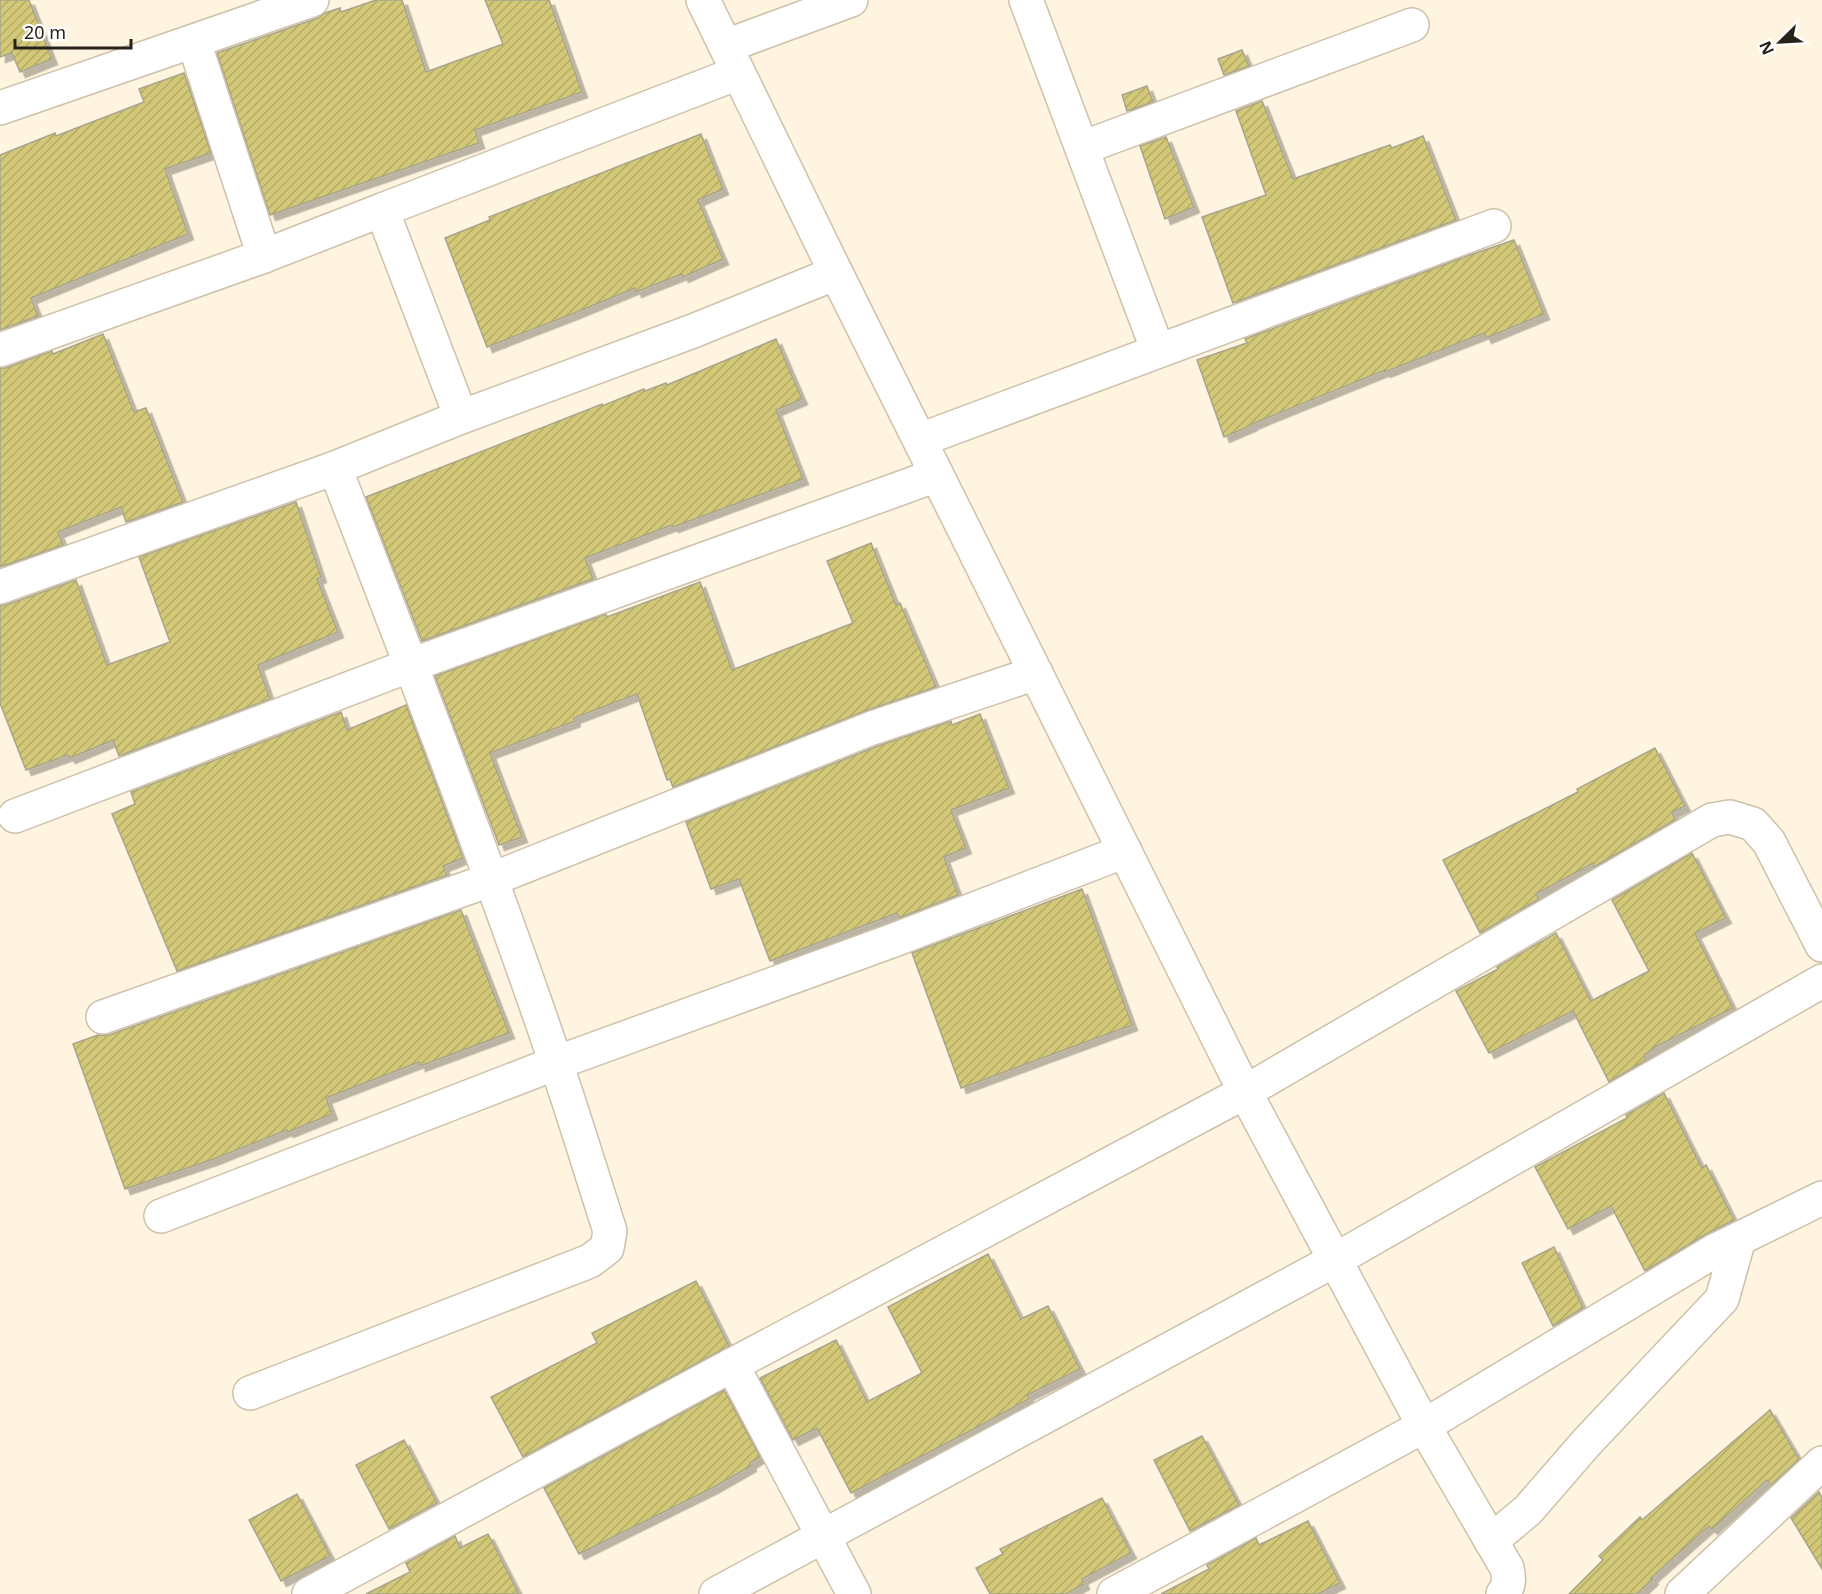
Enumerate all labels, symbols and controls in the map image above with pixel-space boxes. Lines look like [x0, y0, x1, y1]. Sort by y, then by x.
scale bar [15, 12, 130, 50]
north arrow [1750, 12, 1810, 72]
text: 20 m [24, 20, 66, 44]
text: N [1754, 38, 1779, 59]

